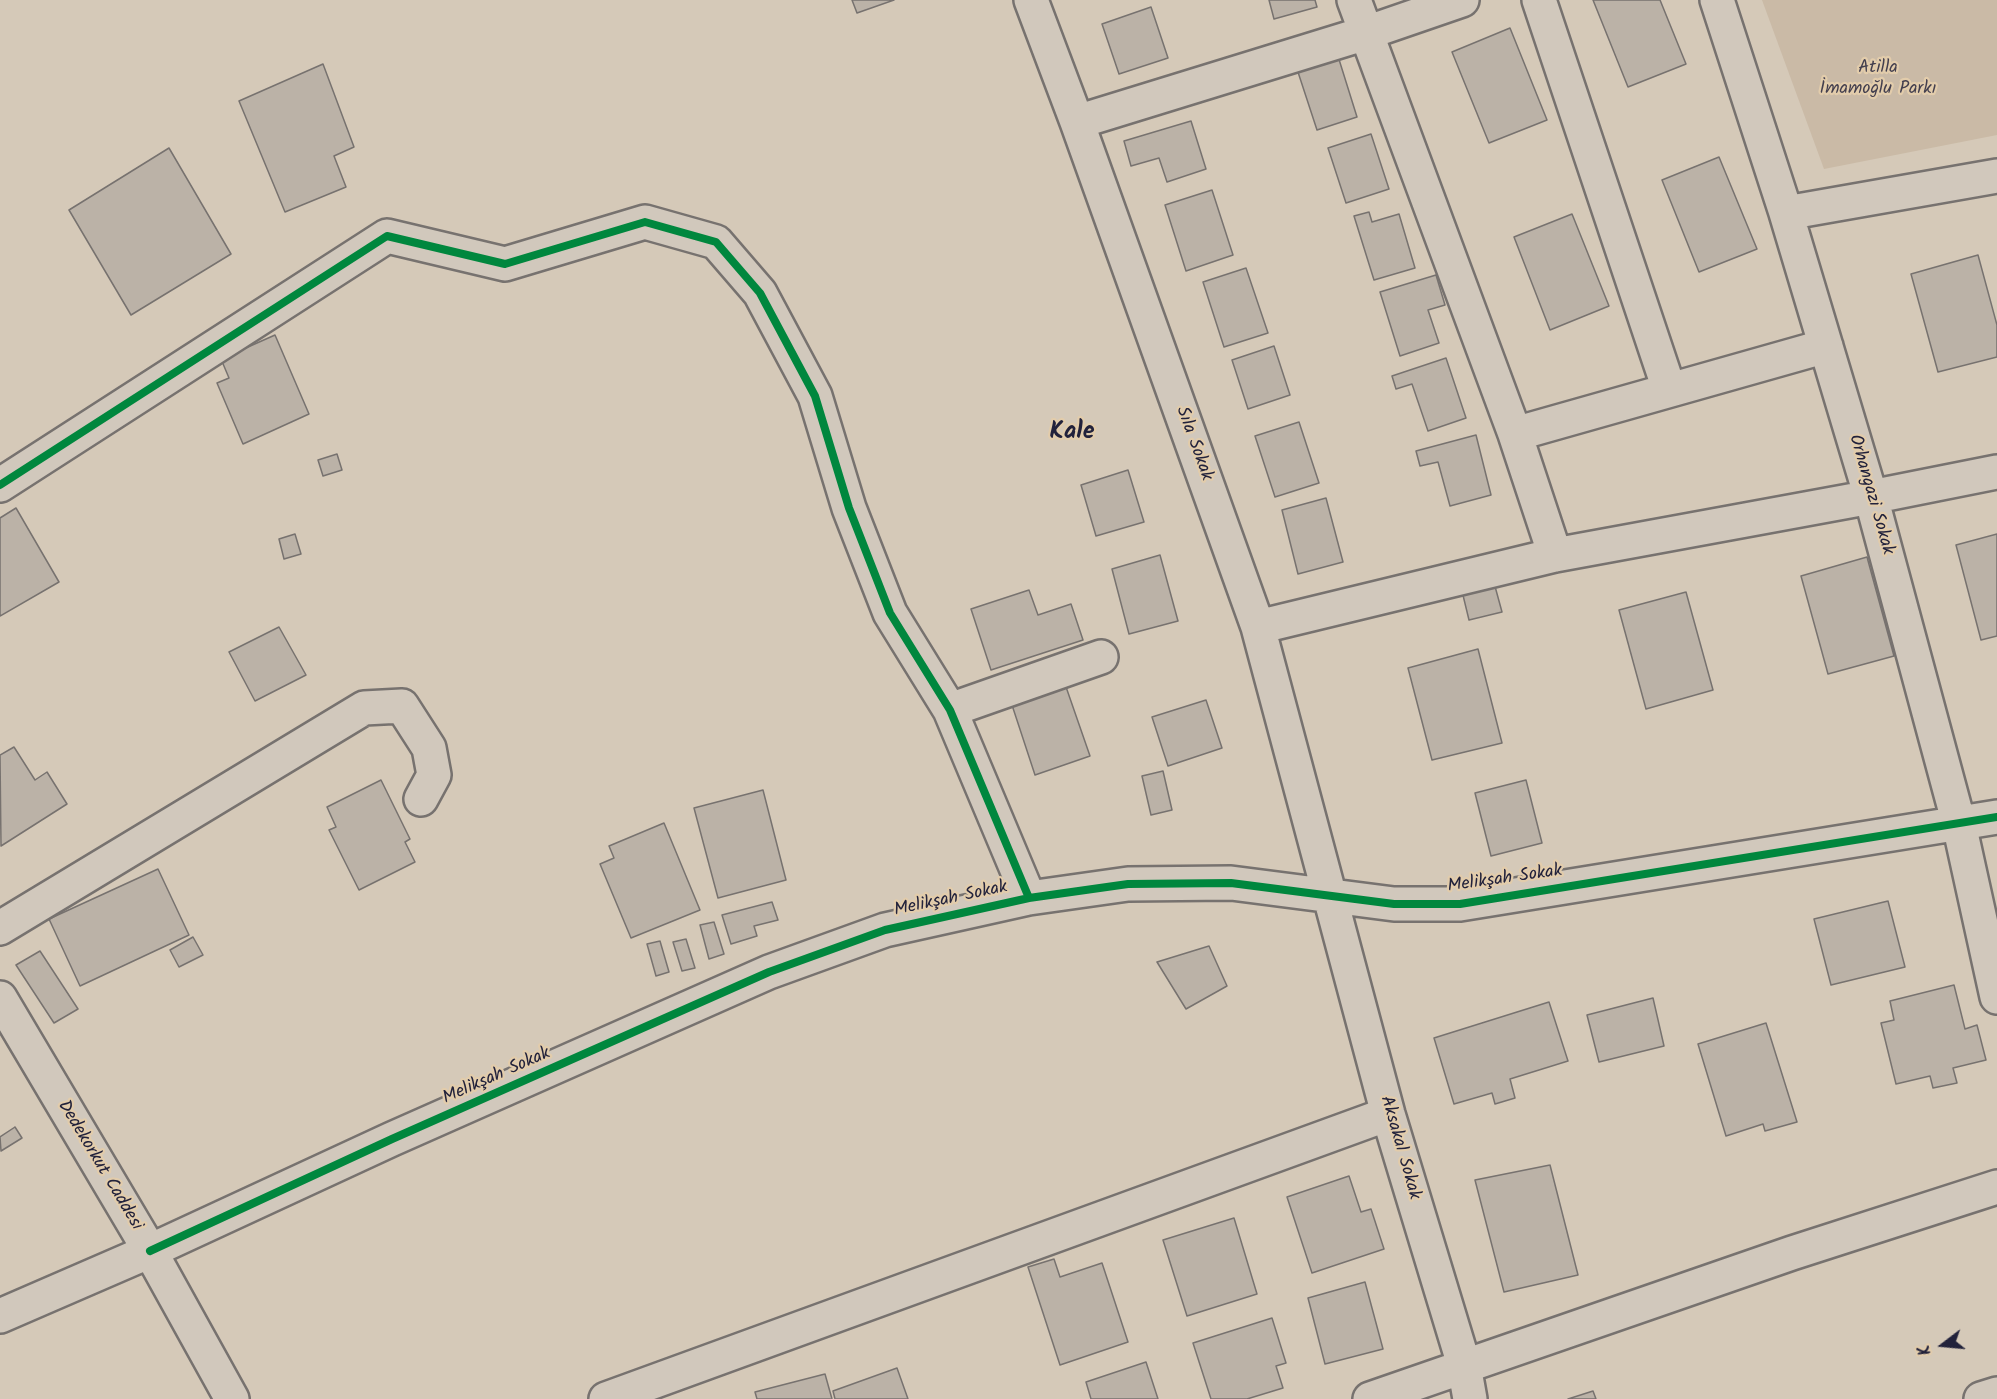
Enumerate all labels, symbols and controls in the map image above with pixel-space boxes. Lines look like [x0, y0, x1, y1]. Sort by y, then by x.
park label: Atilla İmamoğlu Parkı [1820, 58, 1936, 100]
street label: Sıla Sokak [1170, 404, 1216, 484]
district label: Kale [1050, 420, 1094, 448]
street label: Orhangazi Sokak [1843, 432, 1897, 558]
street label: Melikşah Sokak [1446, 861, 1564, 899]
street label: Melikşah Sokak [892, 877, 1010, 923]
street label: Melikşah Sokak [440, 1044, 554, 1110]
street label: Aksakal Sokak [1374, 1094, 1424, 1202]
street label: Dedekorkut Caddesi [52, 1097, 146, 1235]
north arrow [1913, 1315, 1973, 1375]
text: K [1912, 1342, 1939, 1358]

